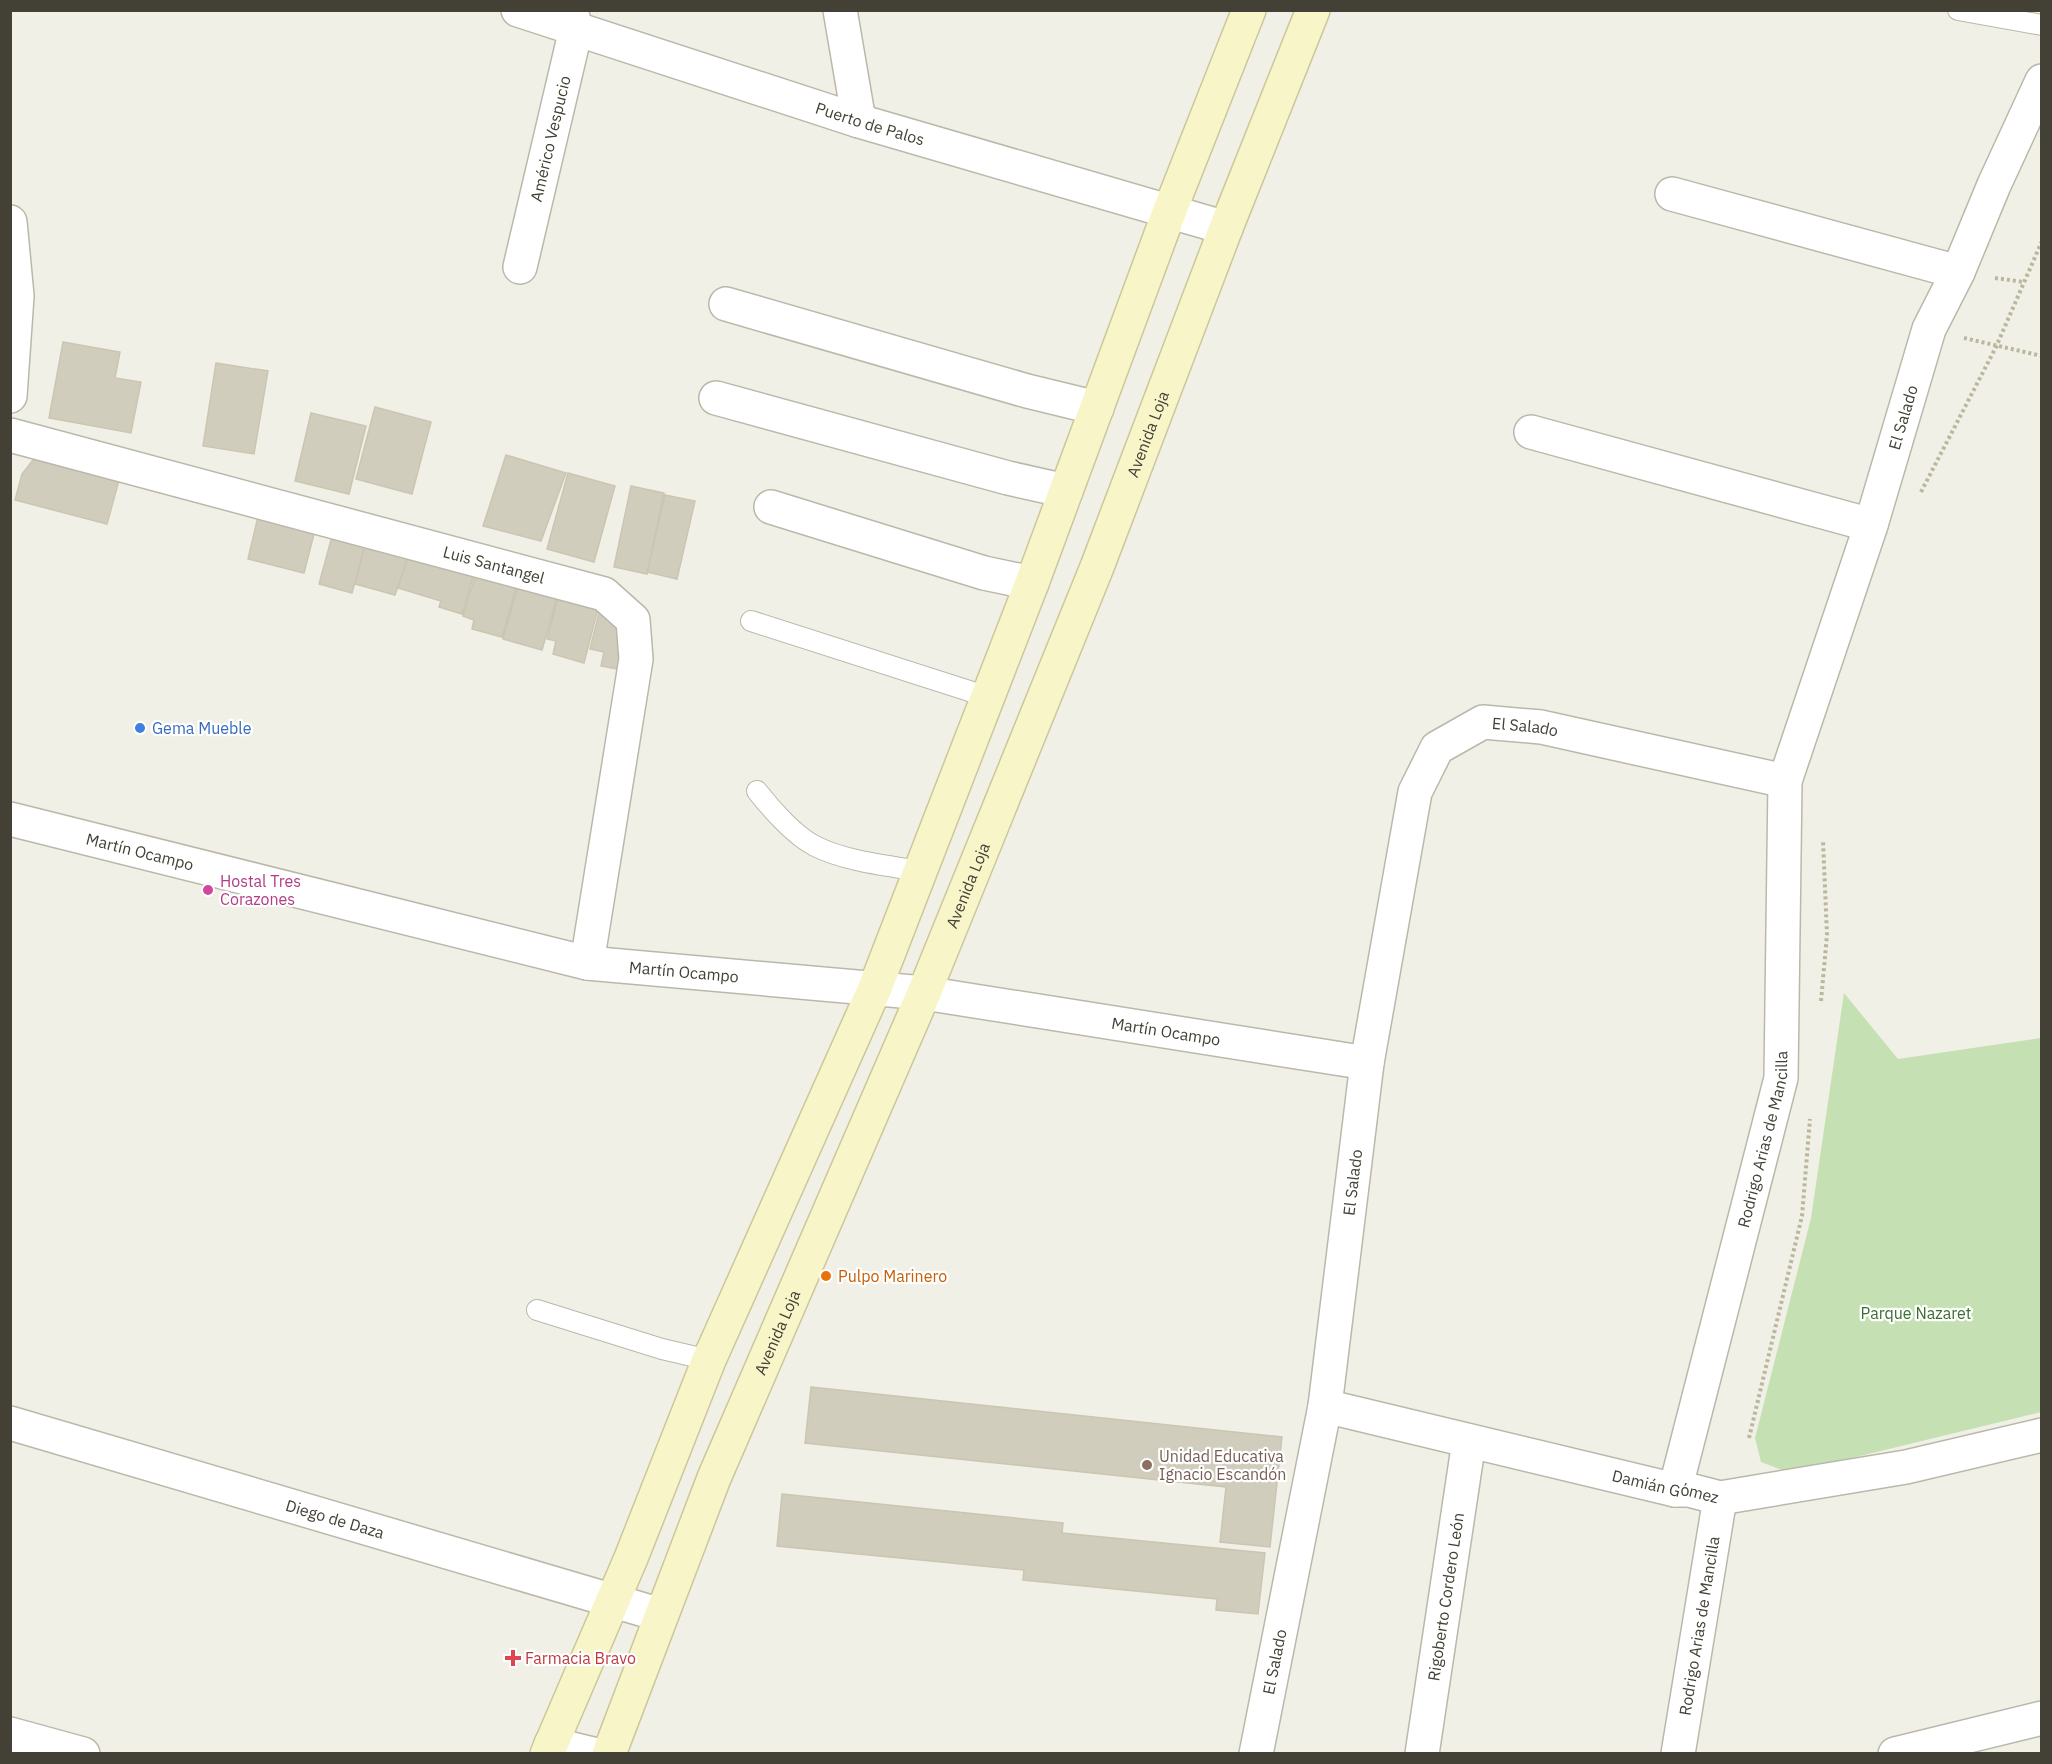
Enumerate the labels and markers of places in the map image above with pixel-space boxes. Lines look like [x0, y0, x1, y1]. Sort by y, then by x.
place label: Gema Mueble [152, 718, 252, 738]
marker: Gema Mueble [133, 721, 147, 735]
place label: Hostal Tres Corazones [220, 871, 301, 909]
marker: Hostal Tres Corazones [201, 883, 215, 897]
place label: Pulpo Marinero [838, 1266, 947, 1286]
marker: Pulpo Marinero [819, 1269, 833, 1283]
place label: Unidad Educativa Ignacio Escandón [1159, 1446, 1286, 1484]
marker: Unidad Educativa Ignacio Escandón [1140, 1458, 1154, 1472]
place label: Farmacia Bravo [525, 1648, 636, 1668]
marker: Farmacia Bravo [506, 1651, 520, 1665]

